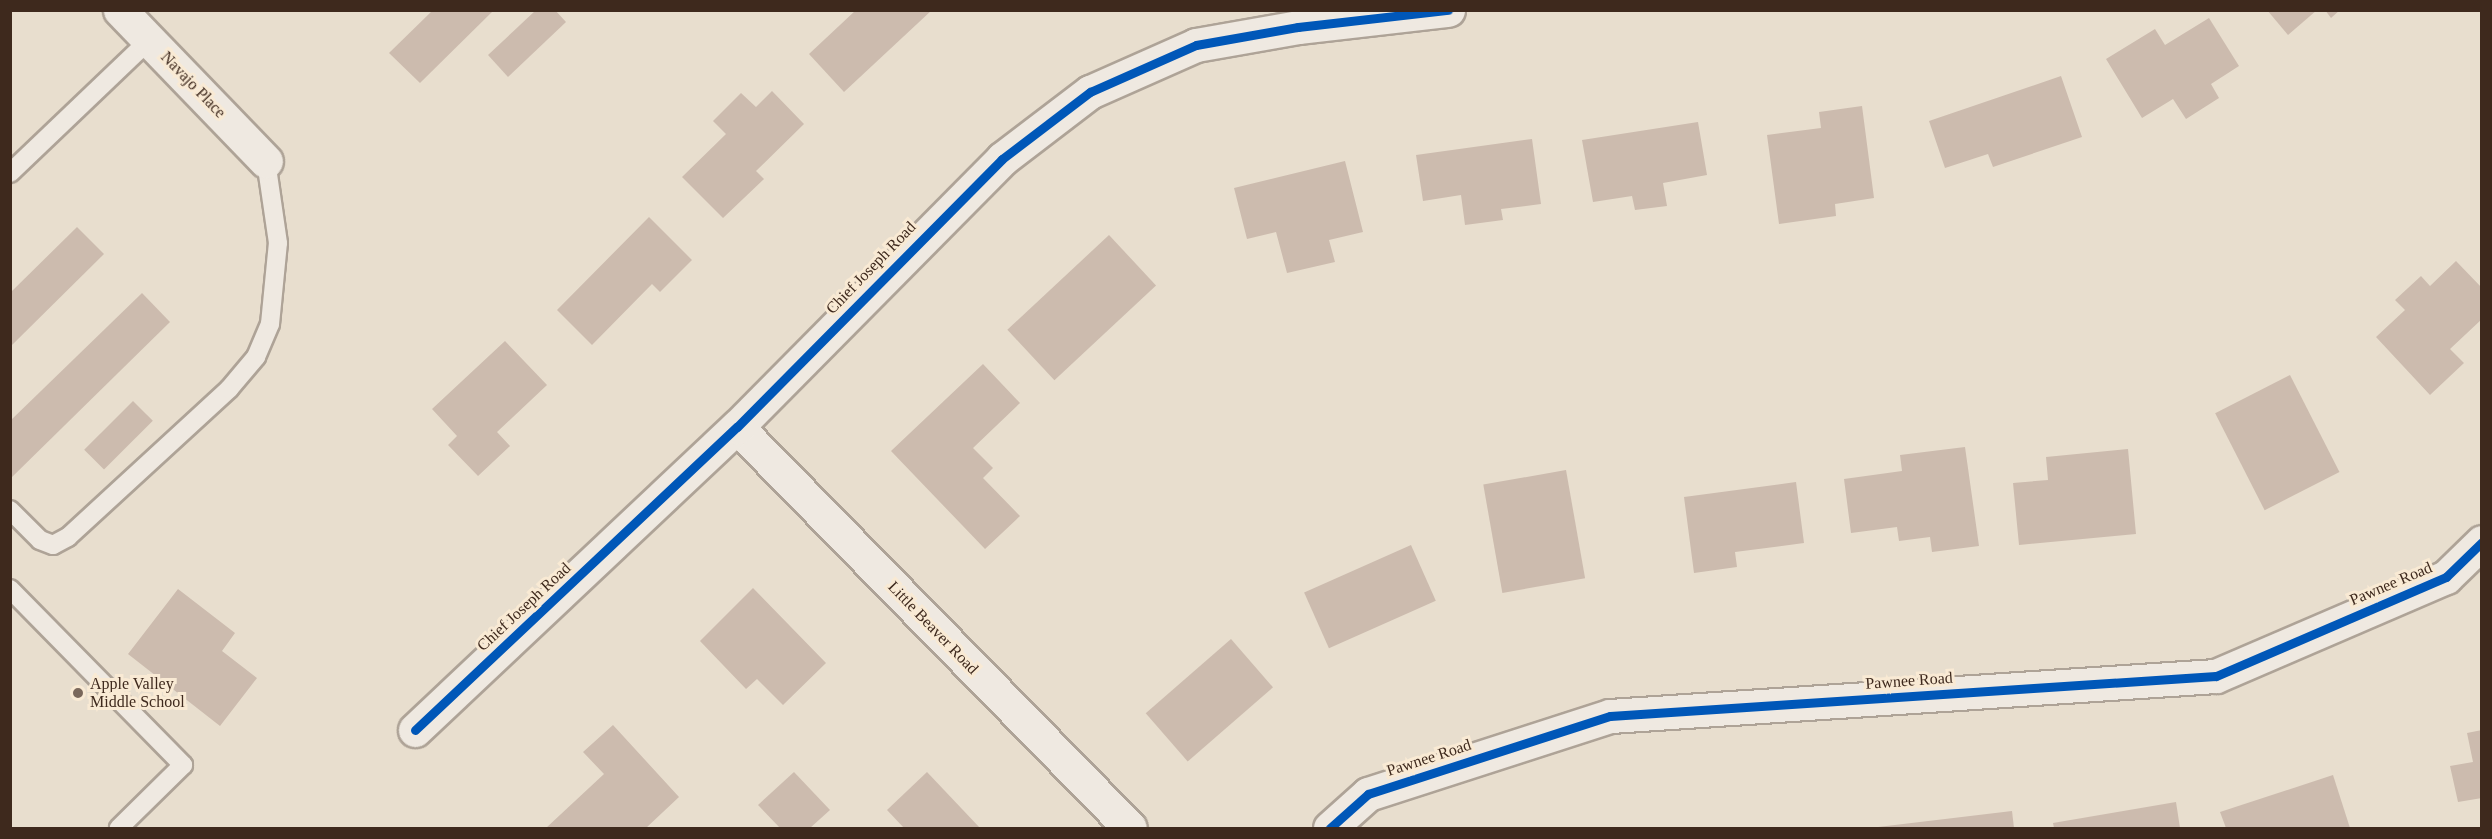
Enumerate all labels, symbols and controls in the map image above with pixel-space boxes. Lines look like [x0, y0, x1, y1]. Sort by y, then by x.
street label: Navajo Place [157, 48, 229, 122]
street label: Chief Joseph Road [822, 218, 920, 318]
street label: Pawnee Road [2347, 558, 2435, 610]
street label: Chief Joseph Road [473, 559, 575, 655]
street label: Little Beaver Road [884, 578, 982, 678]
street label: Pawnee Road [1865, 668, 1953, 694]
place label: Apple Valley Middle School [90, 674, 185, 712]
marker: Apple Valley Middle School [71, 686, 85, 700]
street label: Pawnee Road [1384, 735, 1474, 781]

